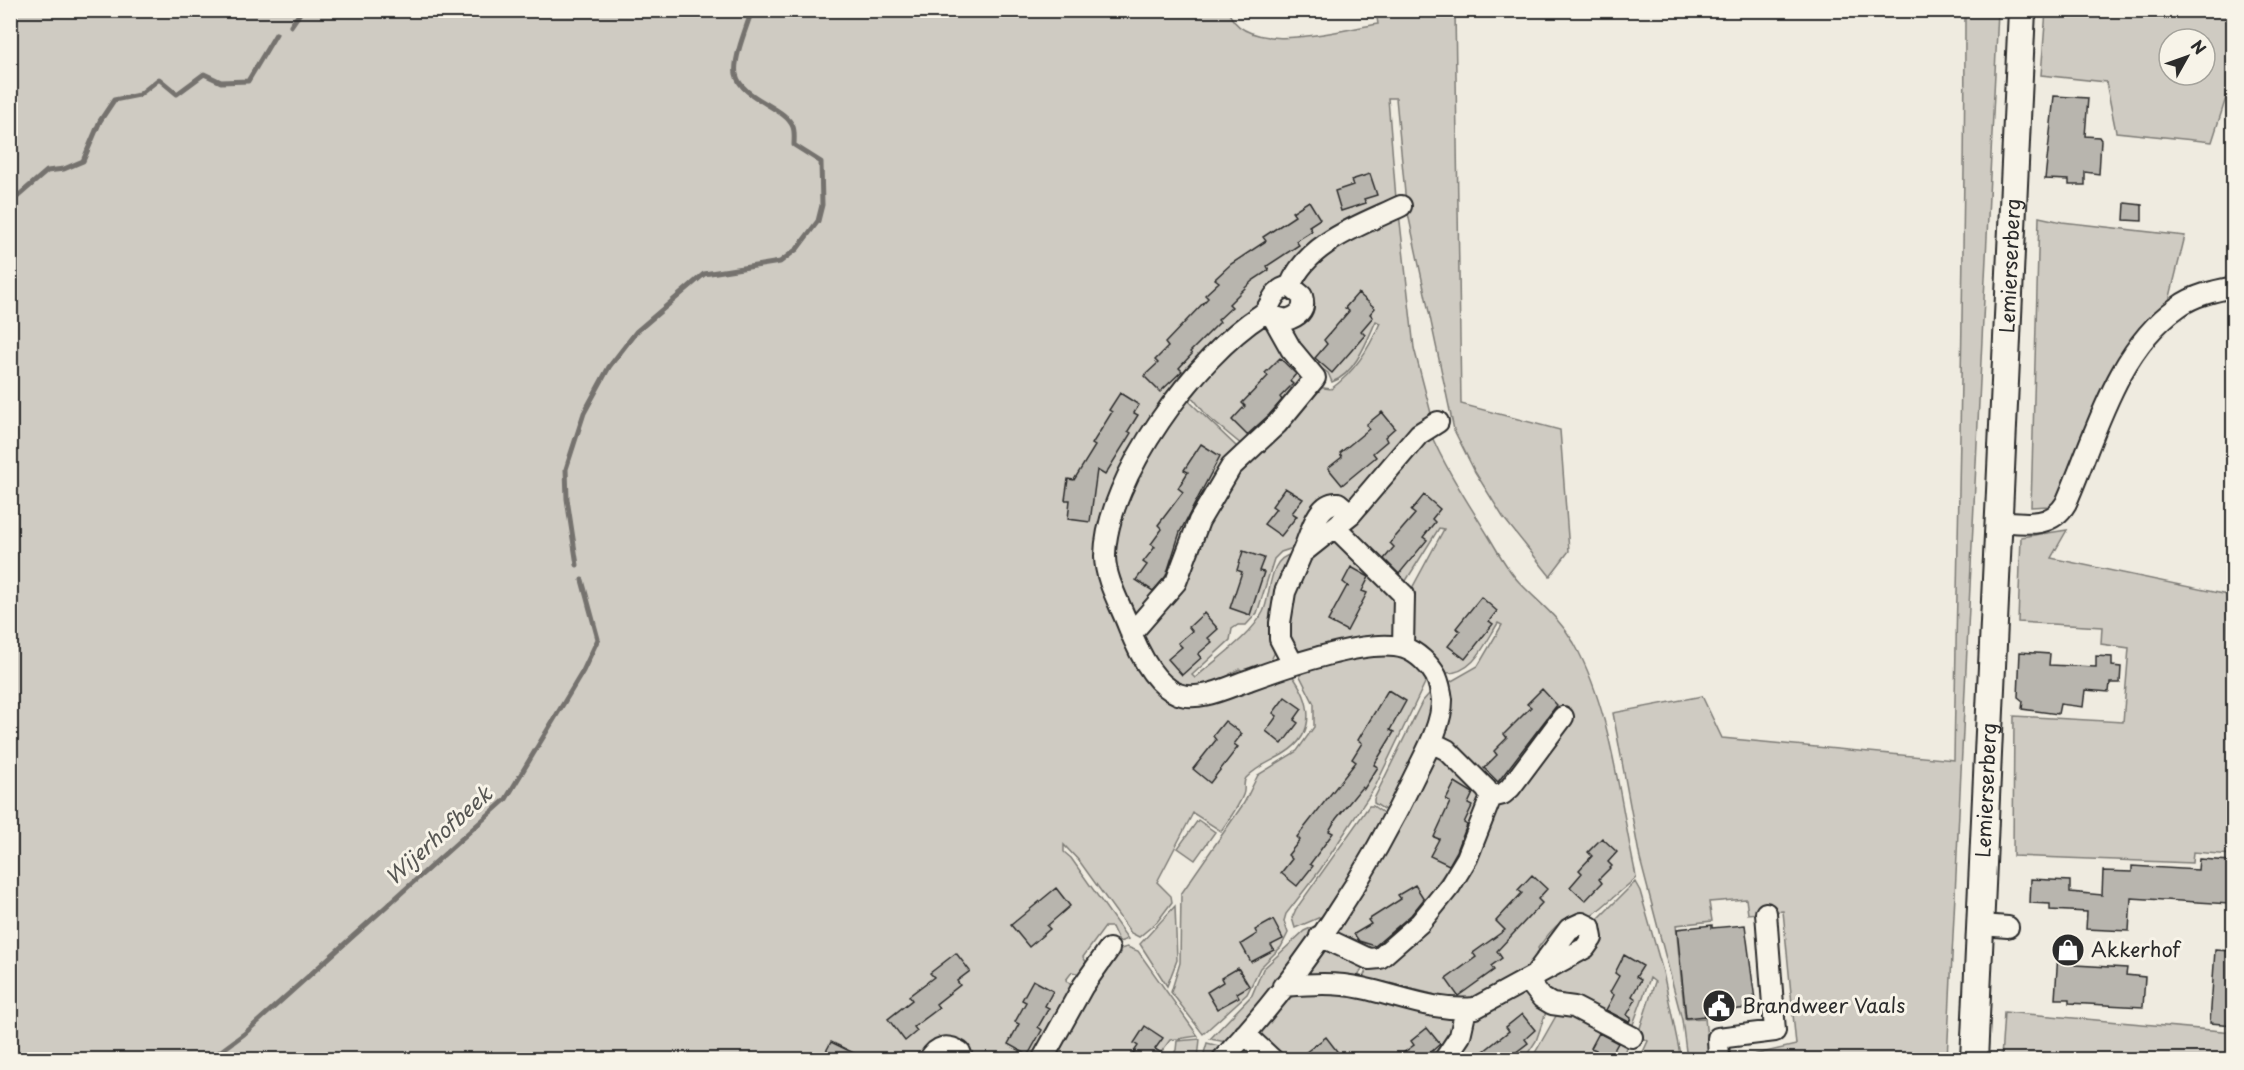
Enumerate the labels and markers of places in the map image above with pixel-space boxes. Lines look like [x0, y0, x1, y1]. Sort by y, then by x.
shop icon: Akkerhof [2050, 932, 2086, 968]
place label: Akkerhof [2091, 934, 2182, 964]
public building icon: Brandweer Vaals [1701, 988, 1737, 1024]
place label: Brandweer Vaals [1742, 990, 1905, 1020]

